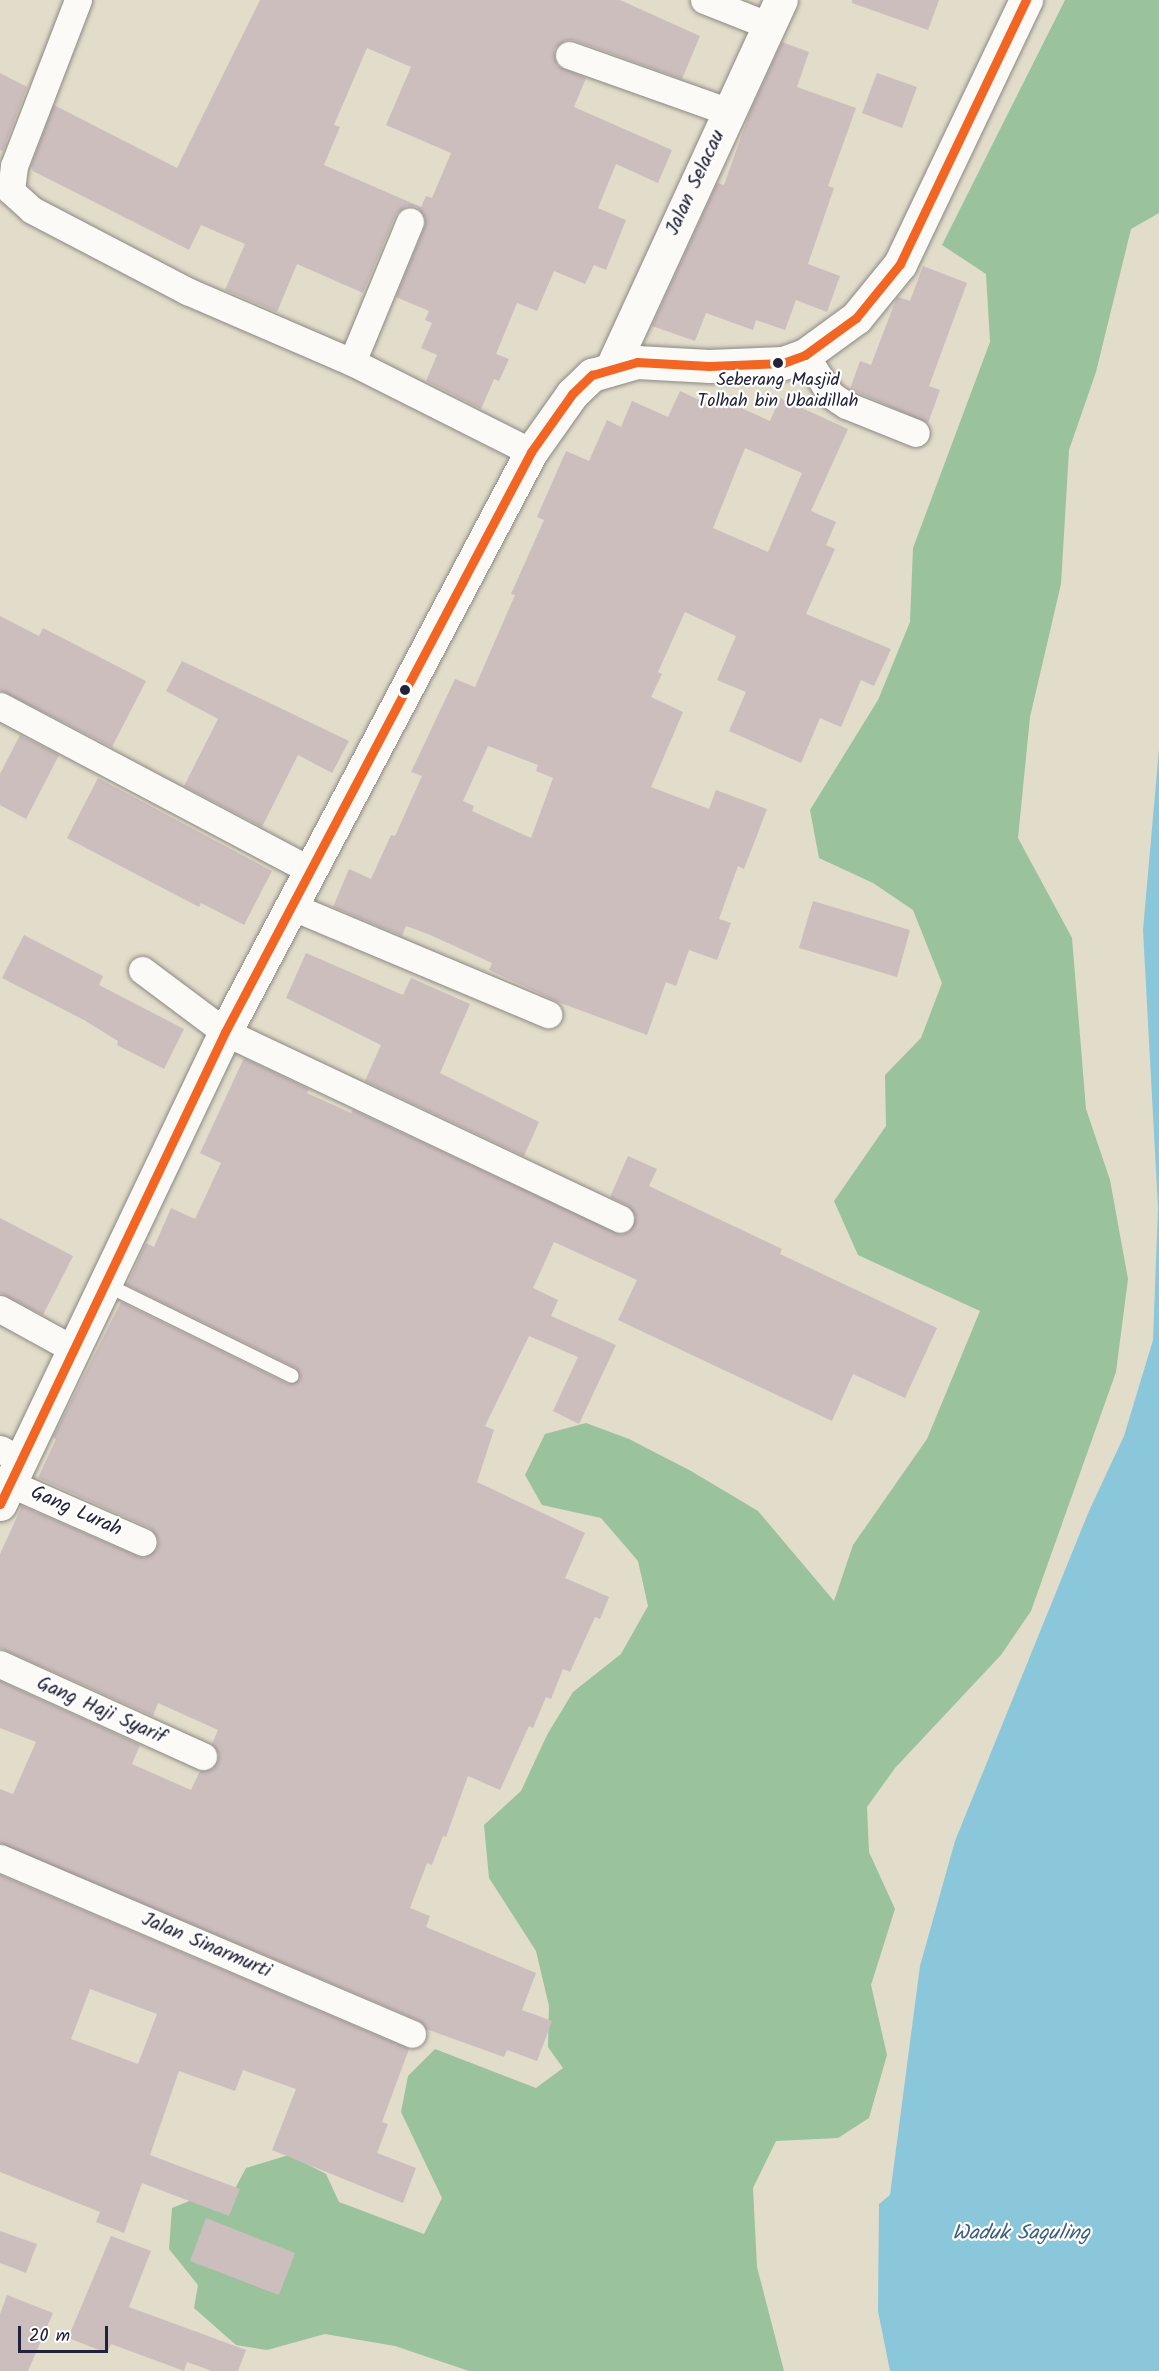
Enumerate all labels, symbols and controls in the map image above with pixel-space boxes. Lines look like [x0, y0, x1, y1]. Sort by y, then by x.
street label: Jalan Selacau [661, 126, 731, 240]
marker: Seberang Masjid Tolhah bin Ubaidillah [772, 357, 784, 369]
place label: Seberang Masjid Tolhah bin Ubaidillah [698, 371, 858, 413]
unlabelled marker [399, 684, 411, 696]
street label: Gang Lurah [27, 1481, 125, 1543]
street label: Gang Haji Syarif [33, 1672, 169, 1750]
street label: Jalan Sinarmurti [138, 1908, 274, 1984]
water label: Waduk Saguling [952, 2221, 1090, 2247]
scale bar [21, 2314, 111, 2352]
text: 20 m [29, 2322, 70, 2351]

